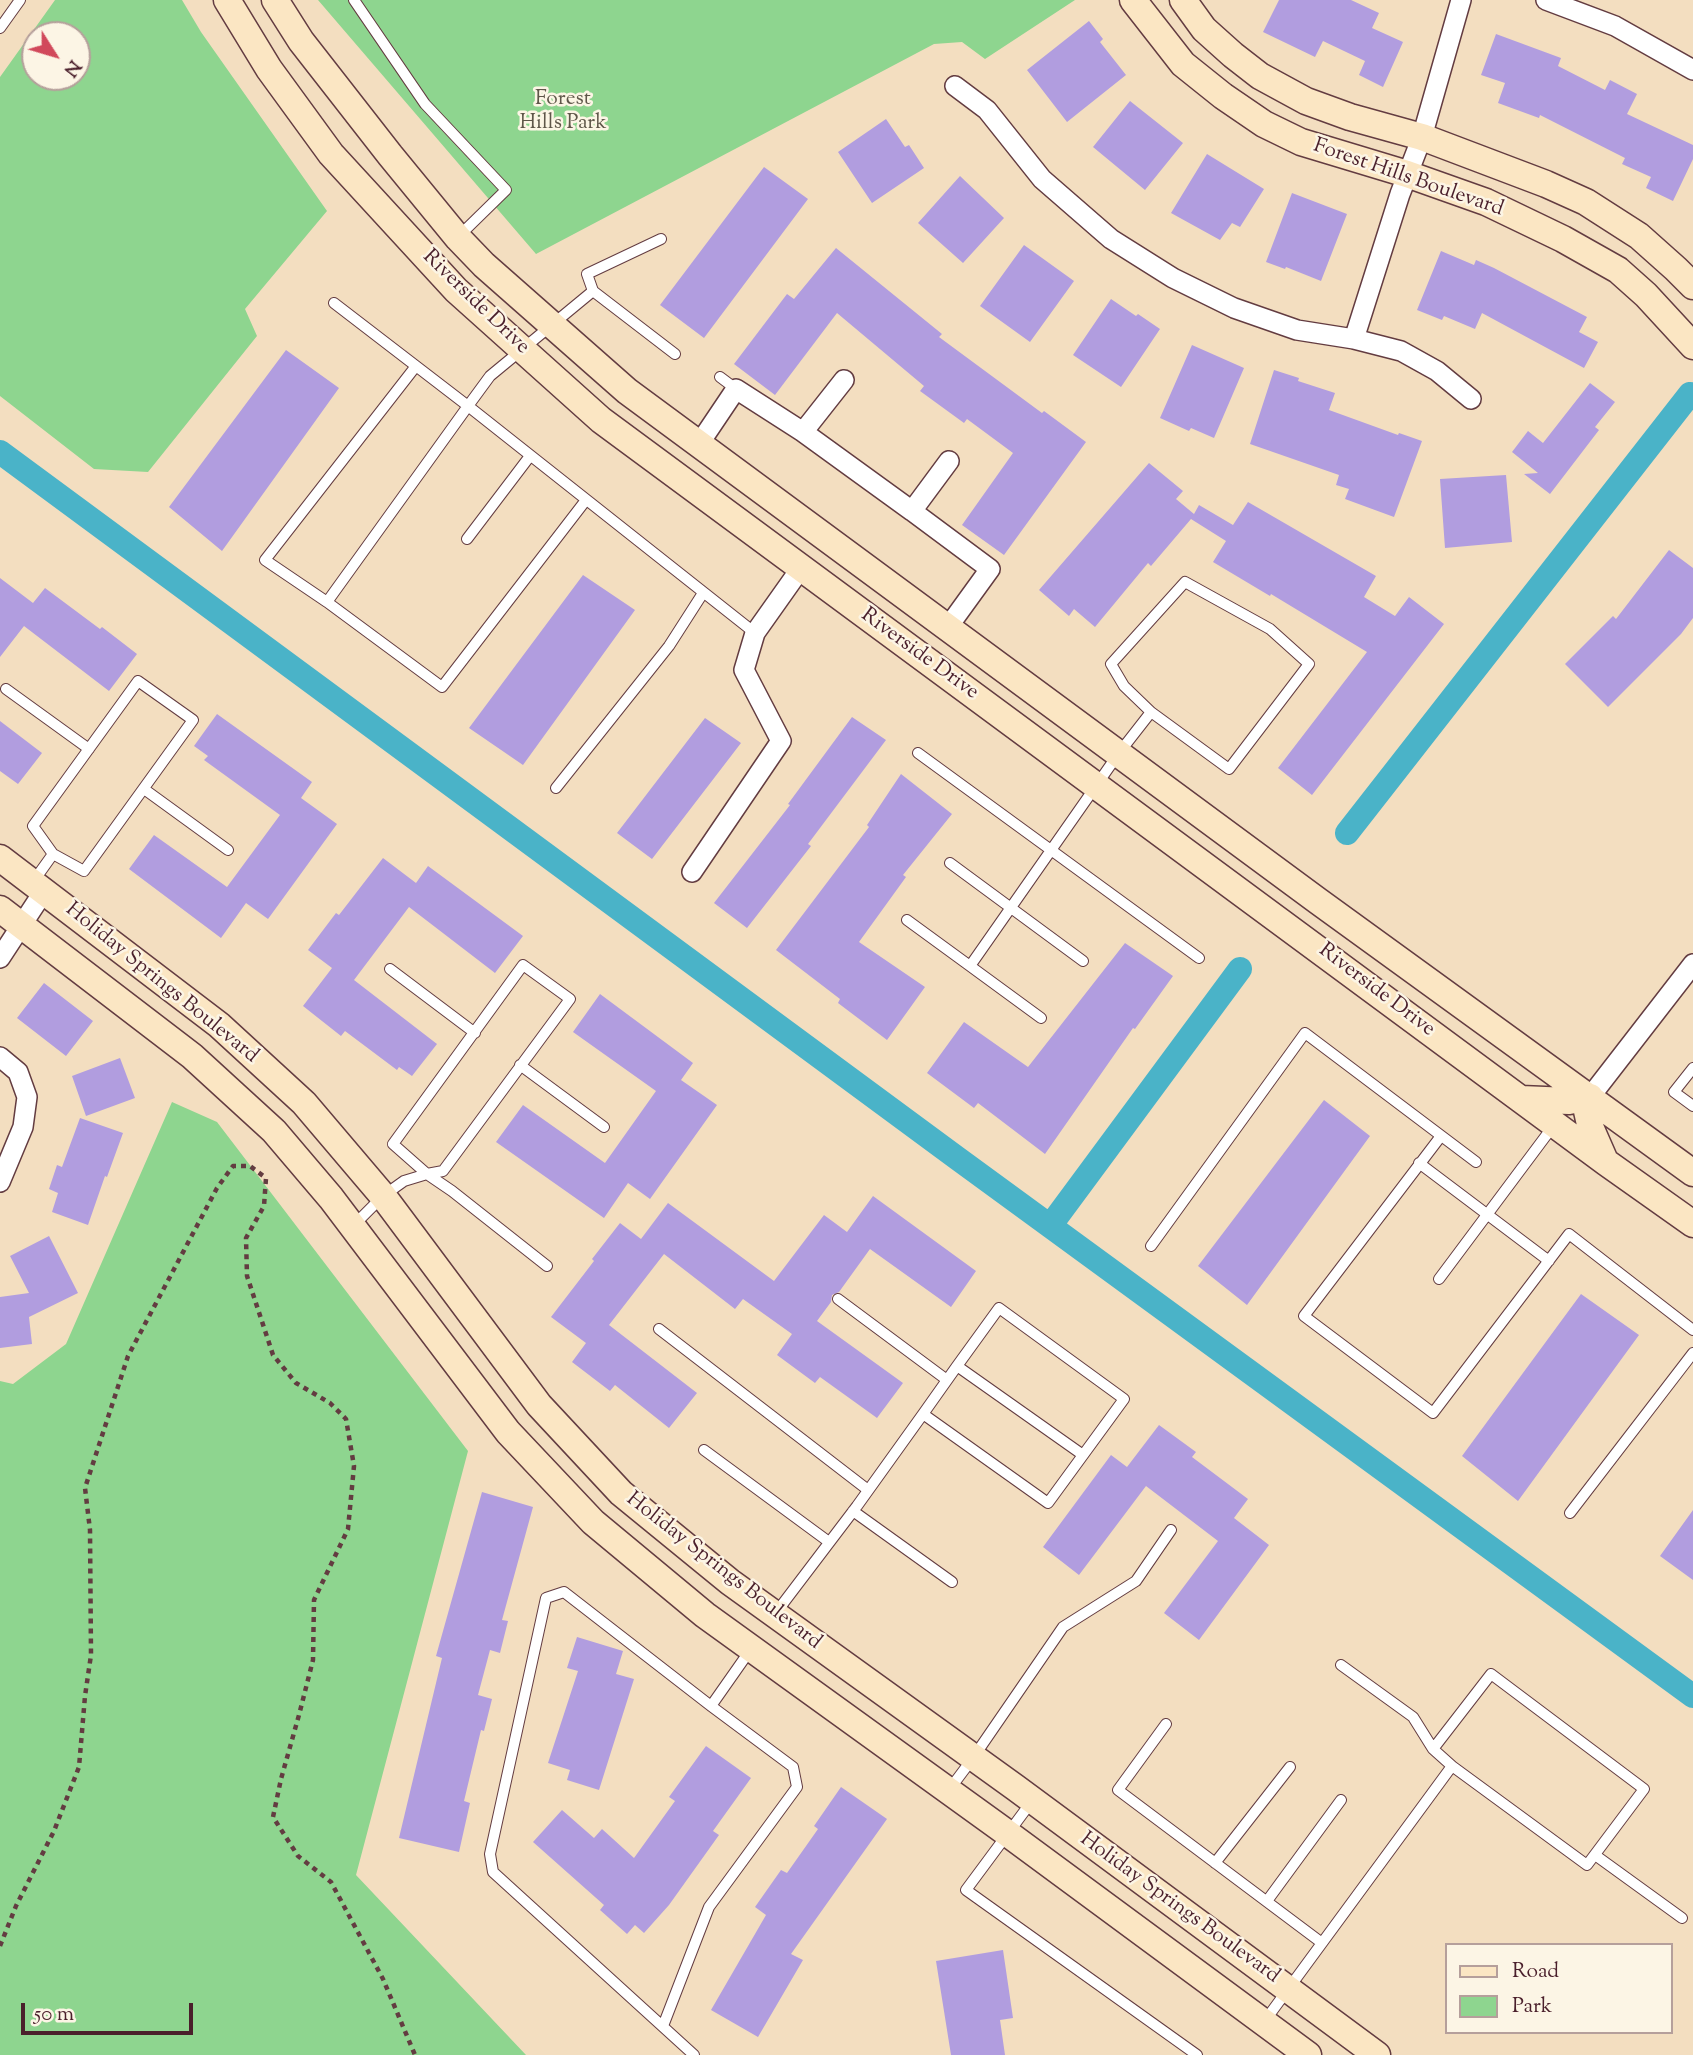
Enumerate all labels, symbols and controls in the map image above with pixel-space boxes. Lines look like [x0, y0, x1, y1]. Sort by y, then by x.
north arrow [21, 21, 91, 91]
text: N [56, 54, 87, 82]
park label: Forest Hills Park [519, 87, 607, 137]
street label: Forest Hills Boulevard [1310, 135, 1506, 223]
street label: Riverside Drive [416, 245, 534, 361]
street label: Riverside Drive [855, 604, 983, 706]
street label: Holiday Springs Boulevard [59, 898, 263, 1070]
street label: Riverside Drive [1313, 939, 1439, 1043]
street label: Holiday Springs Boulevard [620, 1488, 826, 1656]
street label: Holiday Springs Boulevard [1074, 1828, 1284, 1990]
legend [1444, 1943, 1672, 2034]
text: Road [1512, 1957, 1559, 1987]
scale bar [24, 1988, 196, 2032]
text: Park [1512, 1992, 1552, 2022]
text: 50 m [34, 2000, 74, 2030]

